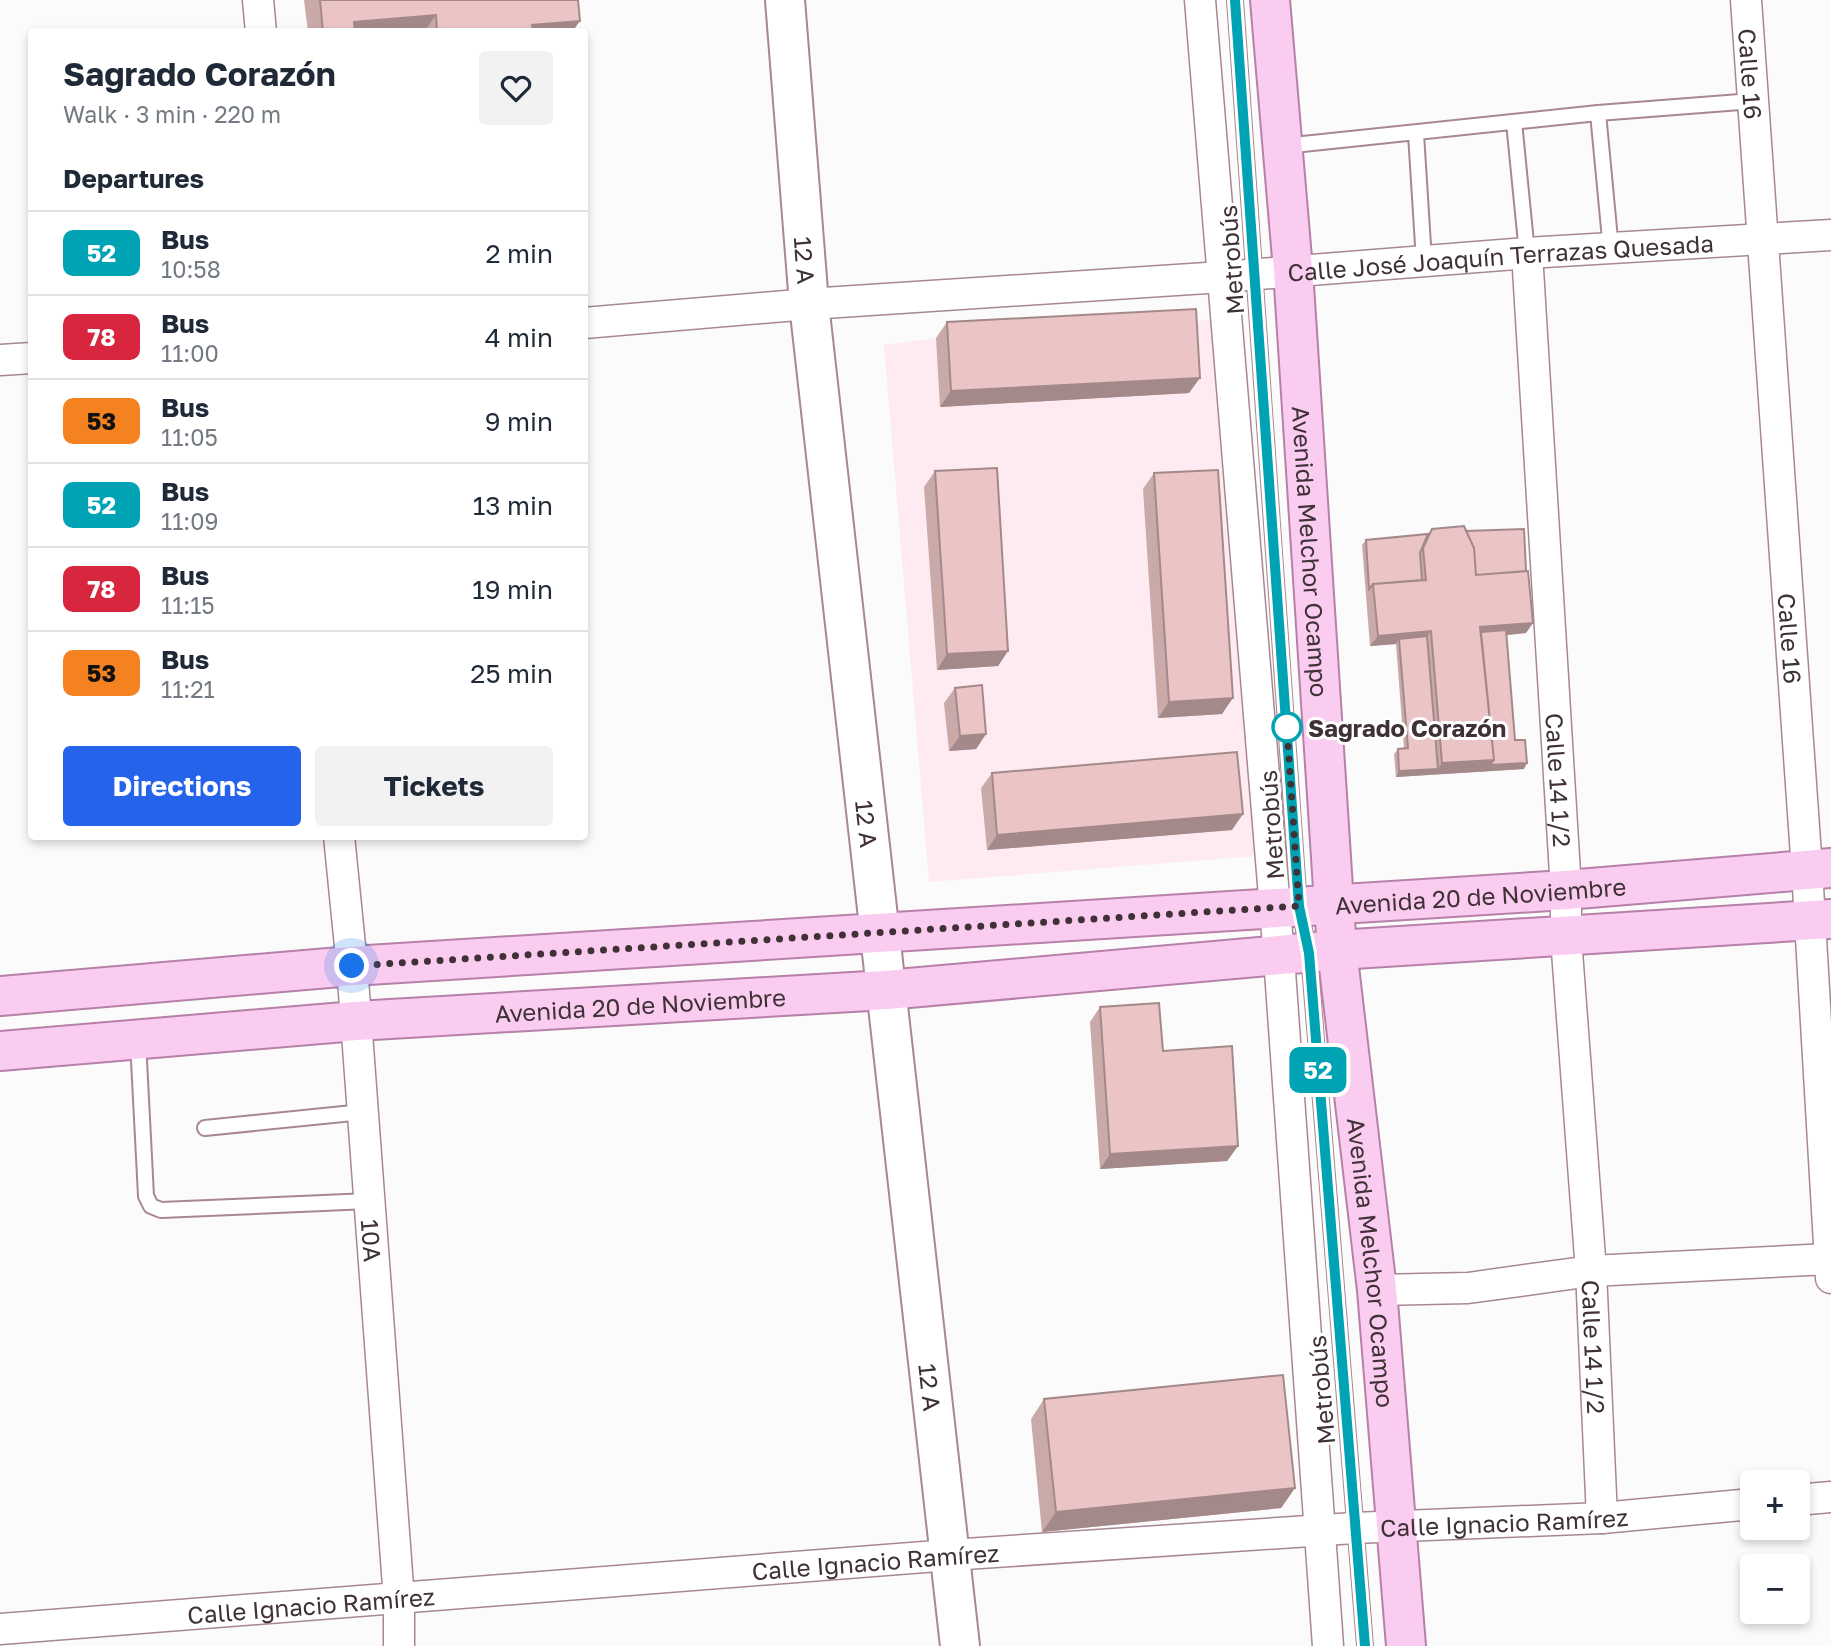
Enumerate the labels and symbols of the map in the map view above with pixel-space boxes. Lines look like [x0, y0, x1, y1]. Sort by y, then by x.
street label: Calle 16 [1734, 27, 1769, 120]
street label: Metrobús [1213, 204, 1249, 316]
street label: Calle José Joaquín Terrazas Quesada [1286, 227, 1715, 286]
street label: 12 A [789, 235, 822, 285]
street label: Avenida Melchor Ocampo [1287, 405, 1335, 698]
street label: Calle 16 [1773, 592, 1808, 685]
marker: Sagrado Corazón [1272, 712, 1302, 742]
street label: Calle 14 1/2 [1541, 712, 1578, 848]
place label: Sagrado Corazón [1308, 713, 1506, 742]
street label: Metrobús [1253, 769, 1289, 881]
street label: 12 A [850, 798, 885, 849]
street label: Avenida 20 de Noviembre [1334, 871, 1627, 919]
your location [334, 948, 369, 983]
street label: Avenida 20 de Noviembre [494, 981, 787, 1027]
line badge: 52 [1286, 1047, 1350, 1093]
street label: Avenida Melchor Ocampo [1342, 1116, 1401, 1409]
street label: 10A [356, 1218, 388, 1263]
street label: Calle 14 1/2 [1577, 1279, 1612, 1415]
street label: Metrobús [1302, 1334, 1340, 1446]
street label: 12 A [914, 1362, 948, 1413]
street label: Calle Ignacio Ramírez [1380, 1501, 1629, 1541]
street label: Calle Ignacio Ramírez [751, 1537, 1000, 1585]
street label: Calle Ignacio Ramírez [186, 1581, 436, 1629]

